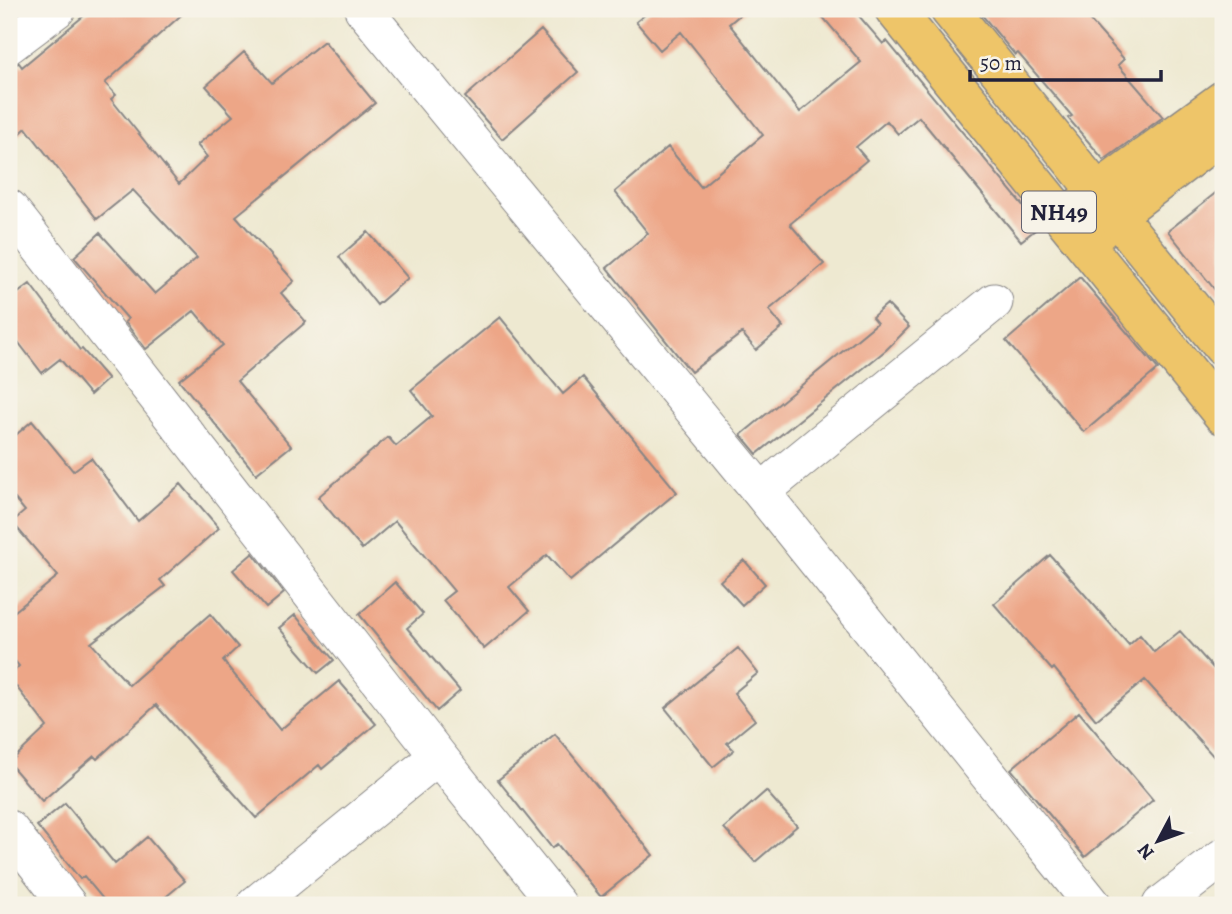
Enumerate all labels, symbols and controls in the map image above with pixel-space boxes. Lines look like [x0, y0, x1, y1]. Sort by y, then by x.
scale bar [970, 38, 1160, 82]
text: 50 m [980, 49, 1022, 77]
road number: NH49 [1022, 192, 1096, 232]
north arrow [1124, 806, 1194, 876]
text: N [1131, 838, 1160, 865]

